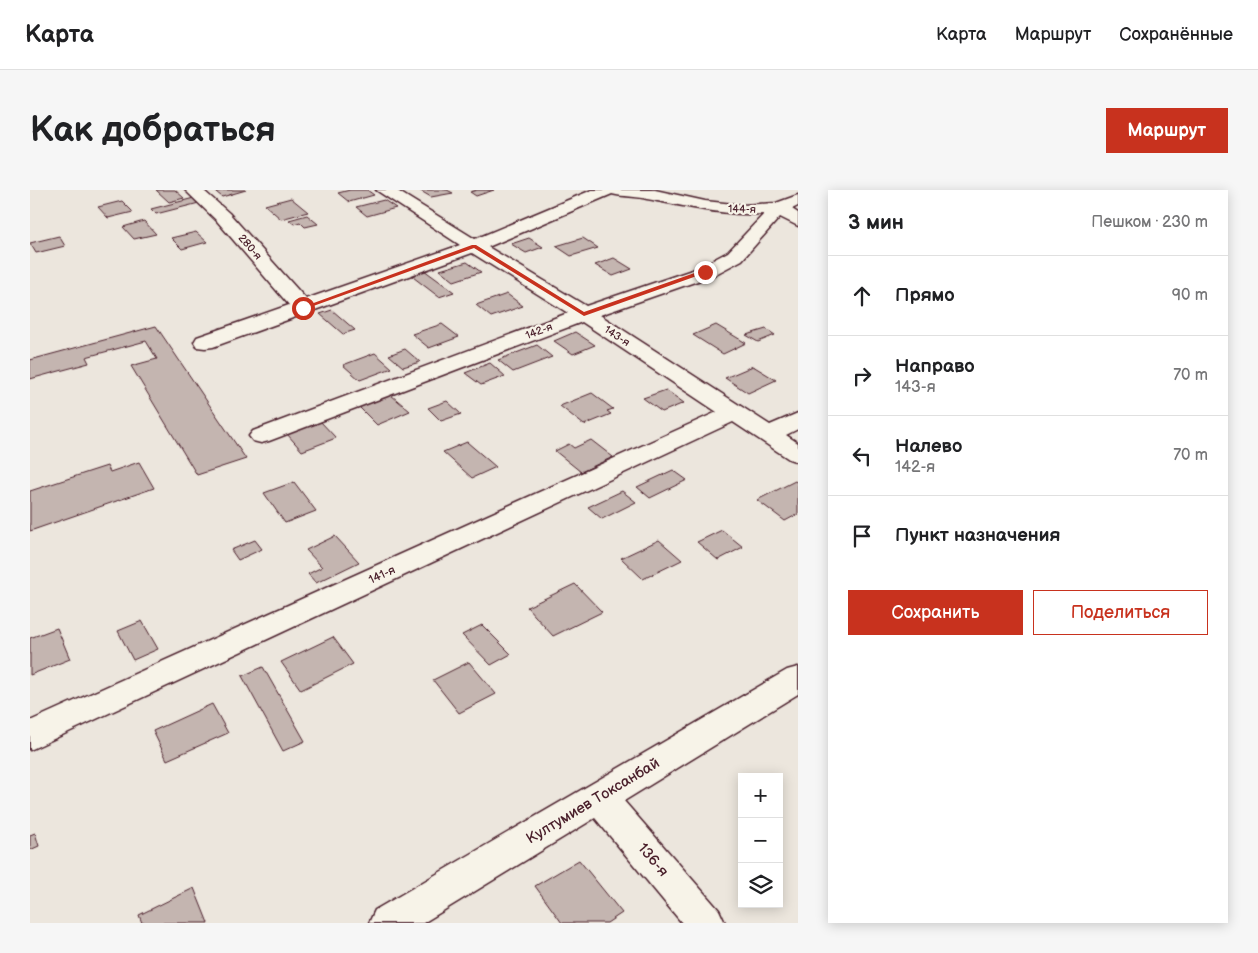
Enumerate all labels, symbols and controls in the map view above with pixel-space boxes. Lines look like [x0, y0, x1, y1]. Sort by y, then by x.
text: Карта [25, 20, 94, 49]
text: Карта [936, 24, 987, 45]
text: Маршрут [1015, 24, 1091, 45]
text: Сохранённые [1119, 24, 1233, 45]
button: Маршрут [1106, 108, 1228, 153]
text: Как добраться [30, 109, 276, 152]
street label: 144-я [728, 202, 756, 216]
text: 3 мин [848, 210, 904, 235]
text: Пешком · 230 m [1091, 213, 1208, 232]
street label: 280-я [235, 232, 265, 262]
route end [694, 261, 717, 284]
icon: ahead [848, 282, 876, 310]
text: Прямо [895, 284, 955, 307]
text: 90 m [1172, 286, 1208, 305]
route start [292, 297, 315, 320]
street label: 142-я [524, 320, 554, 342]
street label: 143-я [602, 323, 632, 349]
text: Направо [895, 355, 975, 378]
icon: right [848, 362, 876, 390]
text: 70 m [1173, 366, 1208, 385]
text: 143-я [895, 378, 936, 397]
text: Налево [895, 435, 962, 458]
icon: left [848, 442, 876, 470]
text: 70 m [1173, 446, 1208, 465]
text: 142-я [895, 458, 935, 477]
icon: arrive [848, 522, 876, 550]
text: Пункт назначения [895, 524, 1060, 547]
street label: 141-я [366, 562, 398, 588]
button: Сохранить [848, 590, 1023, 635]
button: Поделиться [1033, 590, 1208, 635]
street label: Култумиев Токсанбай [523, 754, 663, 848]
map controls [738, 773, 783, 908]
button: + [738, 773, 783, 818]
button: − [738, 818, 783, 863]
street label: 136-я [634, 839, 672, 881]
button: layers [738, 863, 783, 908]

